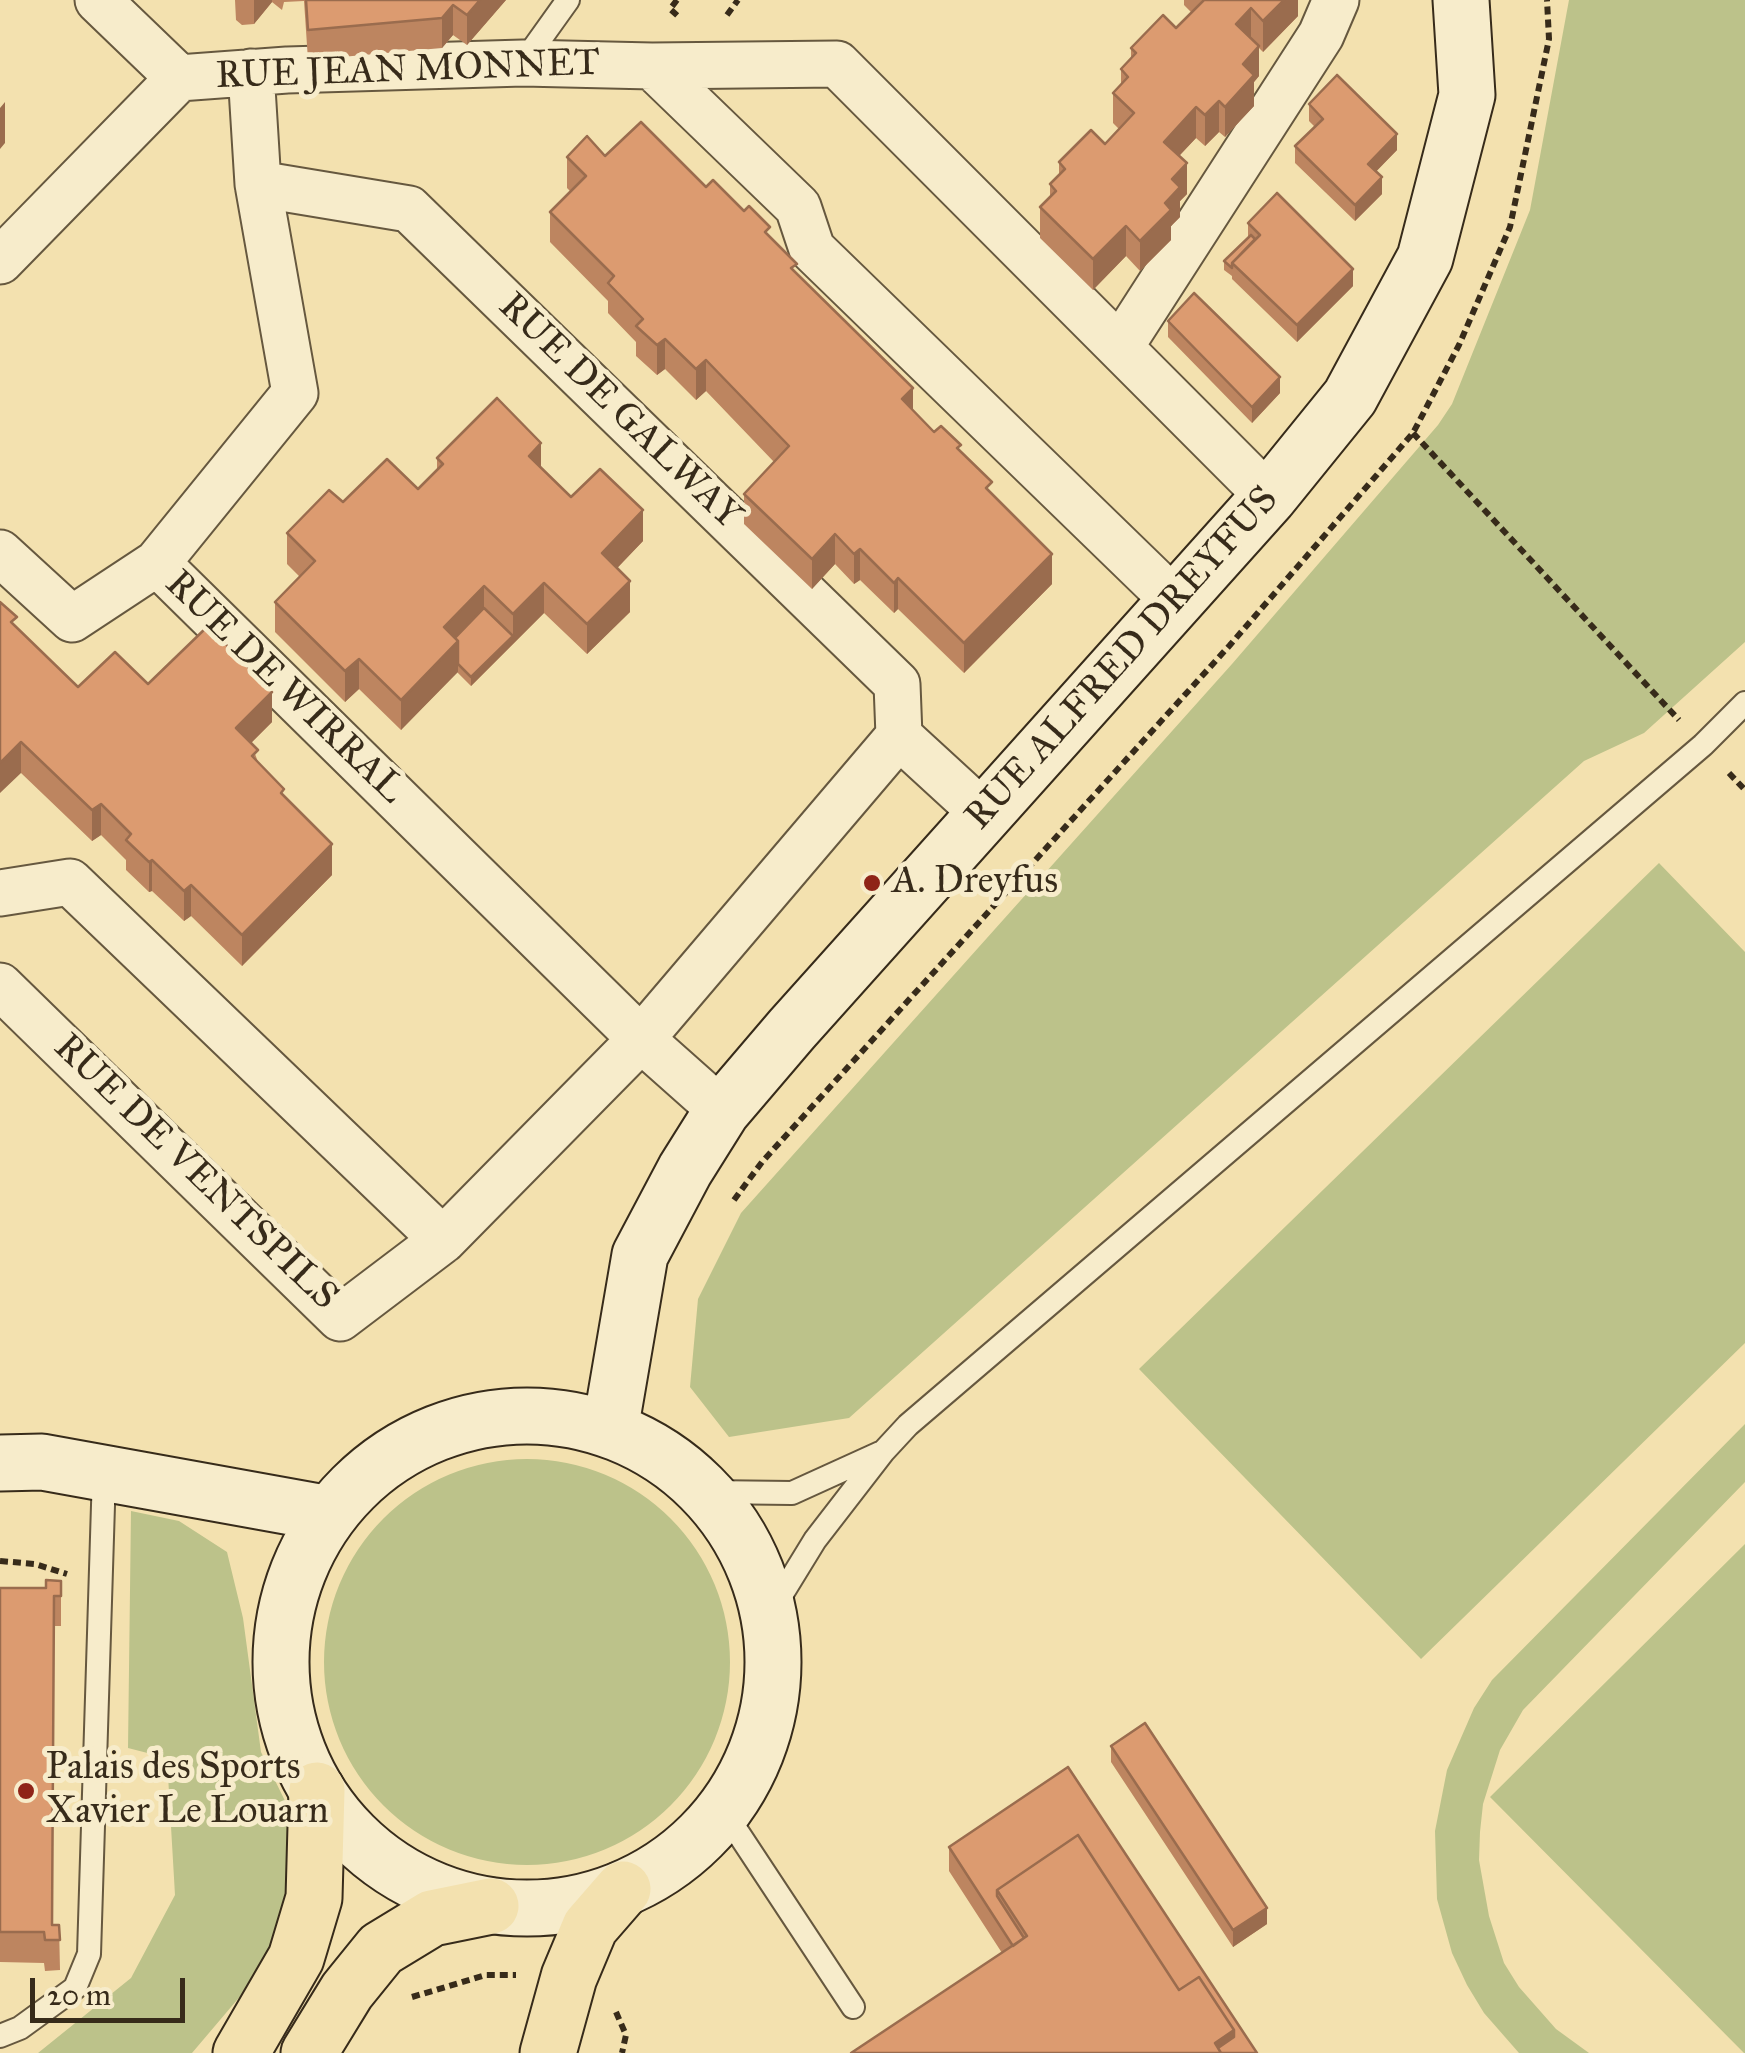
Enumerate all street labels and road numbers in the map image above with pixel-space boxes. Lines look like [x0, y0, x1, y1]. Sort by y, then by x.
street label: RUE JEAN MONNET [215, 42, 601, 100]
street label: RUE DE GALWAY [488, 285, 750, 539]
street label: RUE ALFRED DREYFUS [957, 478, 1289, 840]
street label: RUE DE WIRRAL [155, 562, 413, 814]
street label: RUE DE VENTSPILS [43, 1025, 347, 1321]

